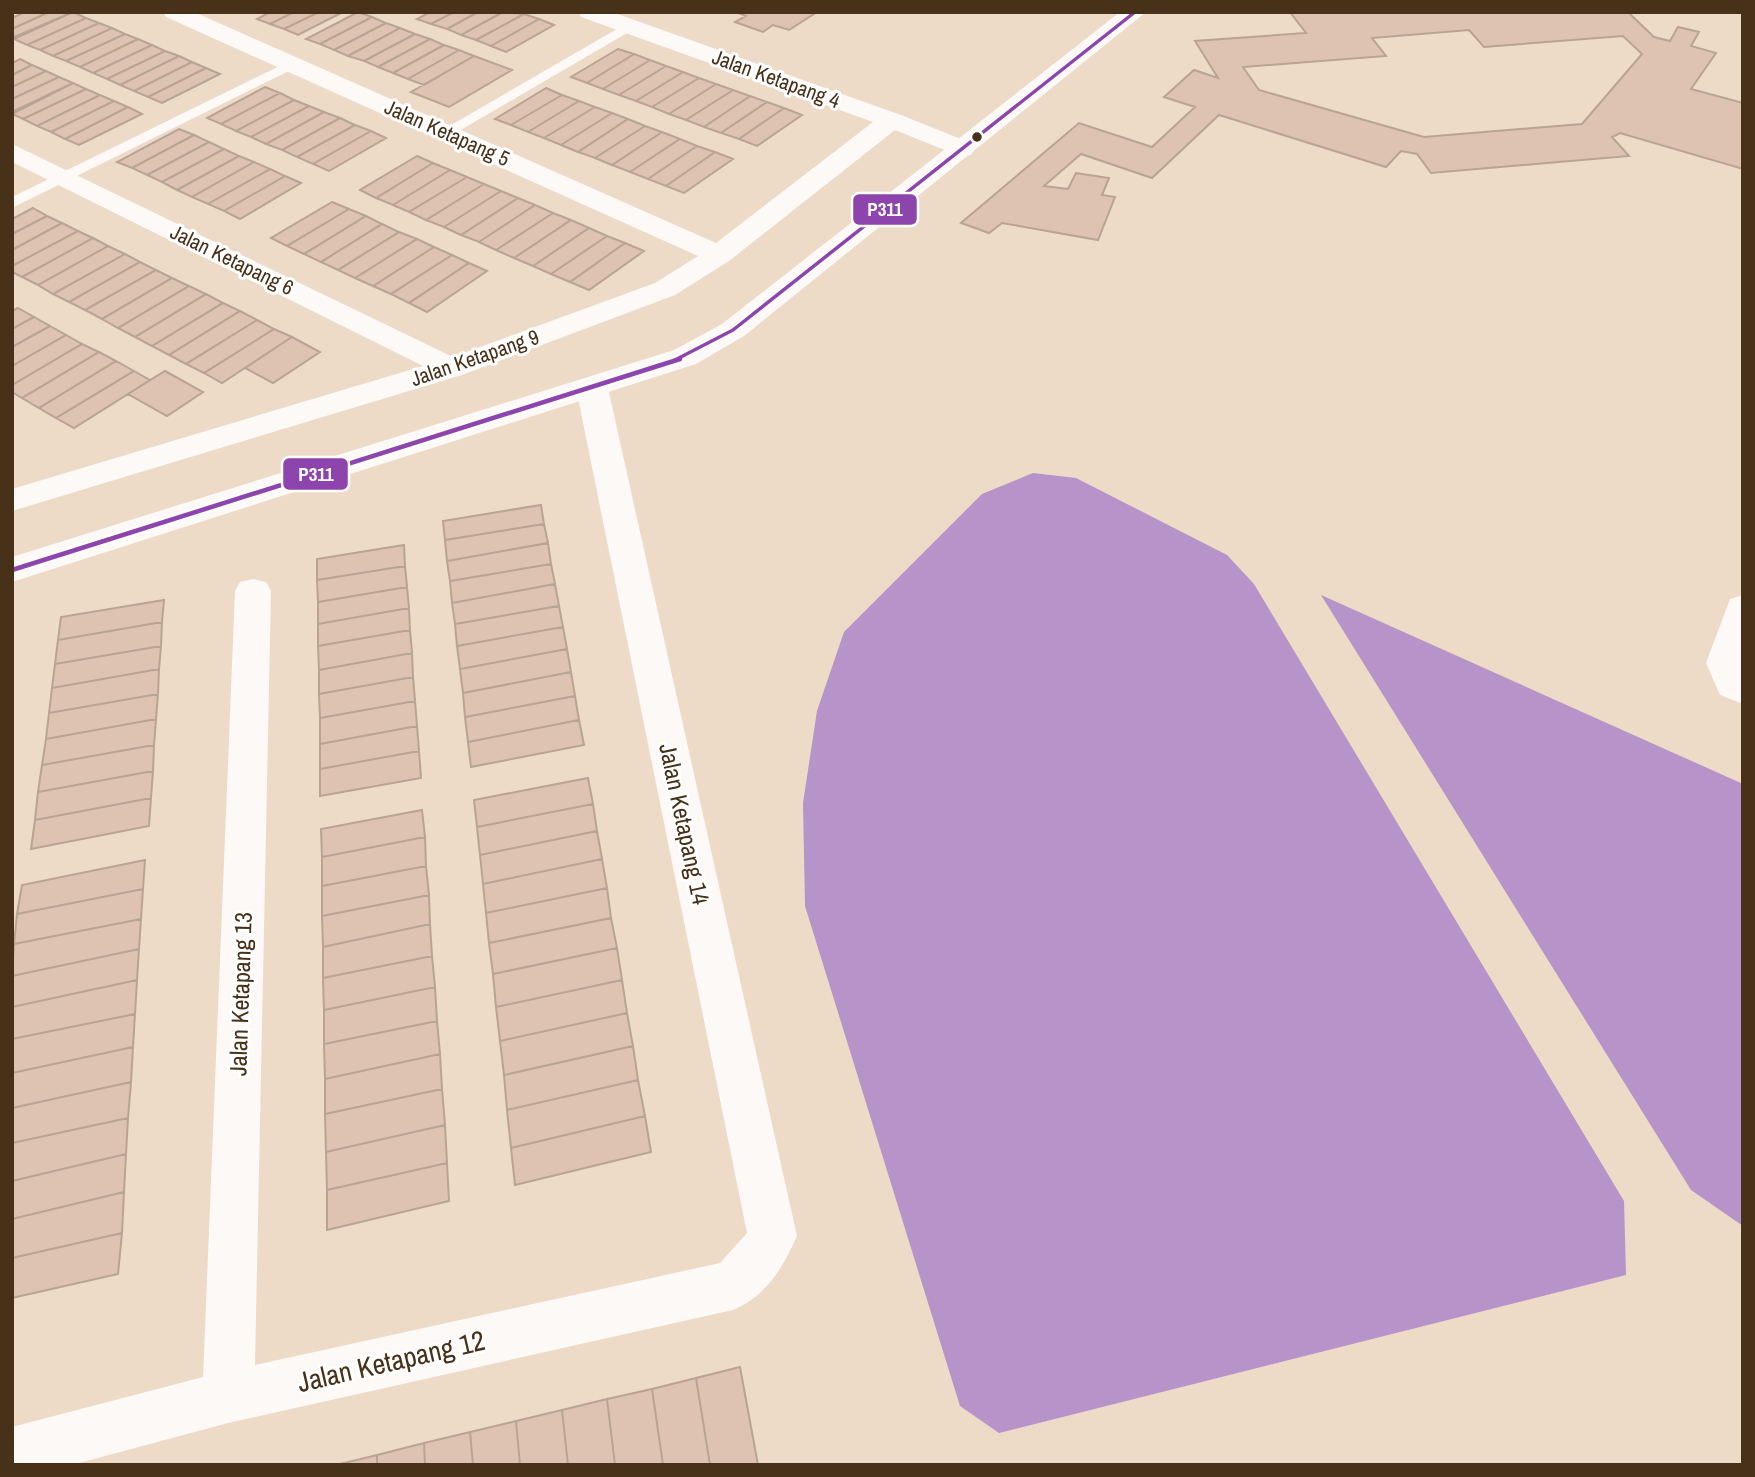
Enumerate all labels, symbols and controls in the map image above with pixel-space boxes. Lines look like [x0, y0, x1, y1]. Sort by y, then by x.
street label: Jalan Ketapang 4 [708, 42, 845, 115]
street label: Jalan Ketapang 5 [380, 92, 514, 173]
unlabelled marker [970, 130, 984, 144]
line badge: P311 [852, 193, 918, 226]
text: P311 [867, 196, 903, 222]
street label: Jalan Ketapang 6 [166, 217, 299, 302]
street label: Jalan Ketapang 9 [407, 322, 543, 393]
line badge: P311 [282, 457, 349, 491]
text: P311 [298, 461, 334, 487]
street label: Jalan Ketapang 14 [652, 740, 718, 907]
street label: Jalan Ketapang 13 [221, 911, 259, 1077]
street label: Jalan Ketapang 12 [293, 1321, 489, 1401]

